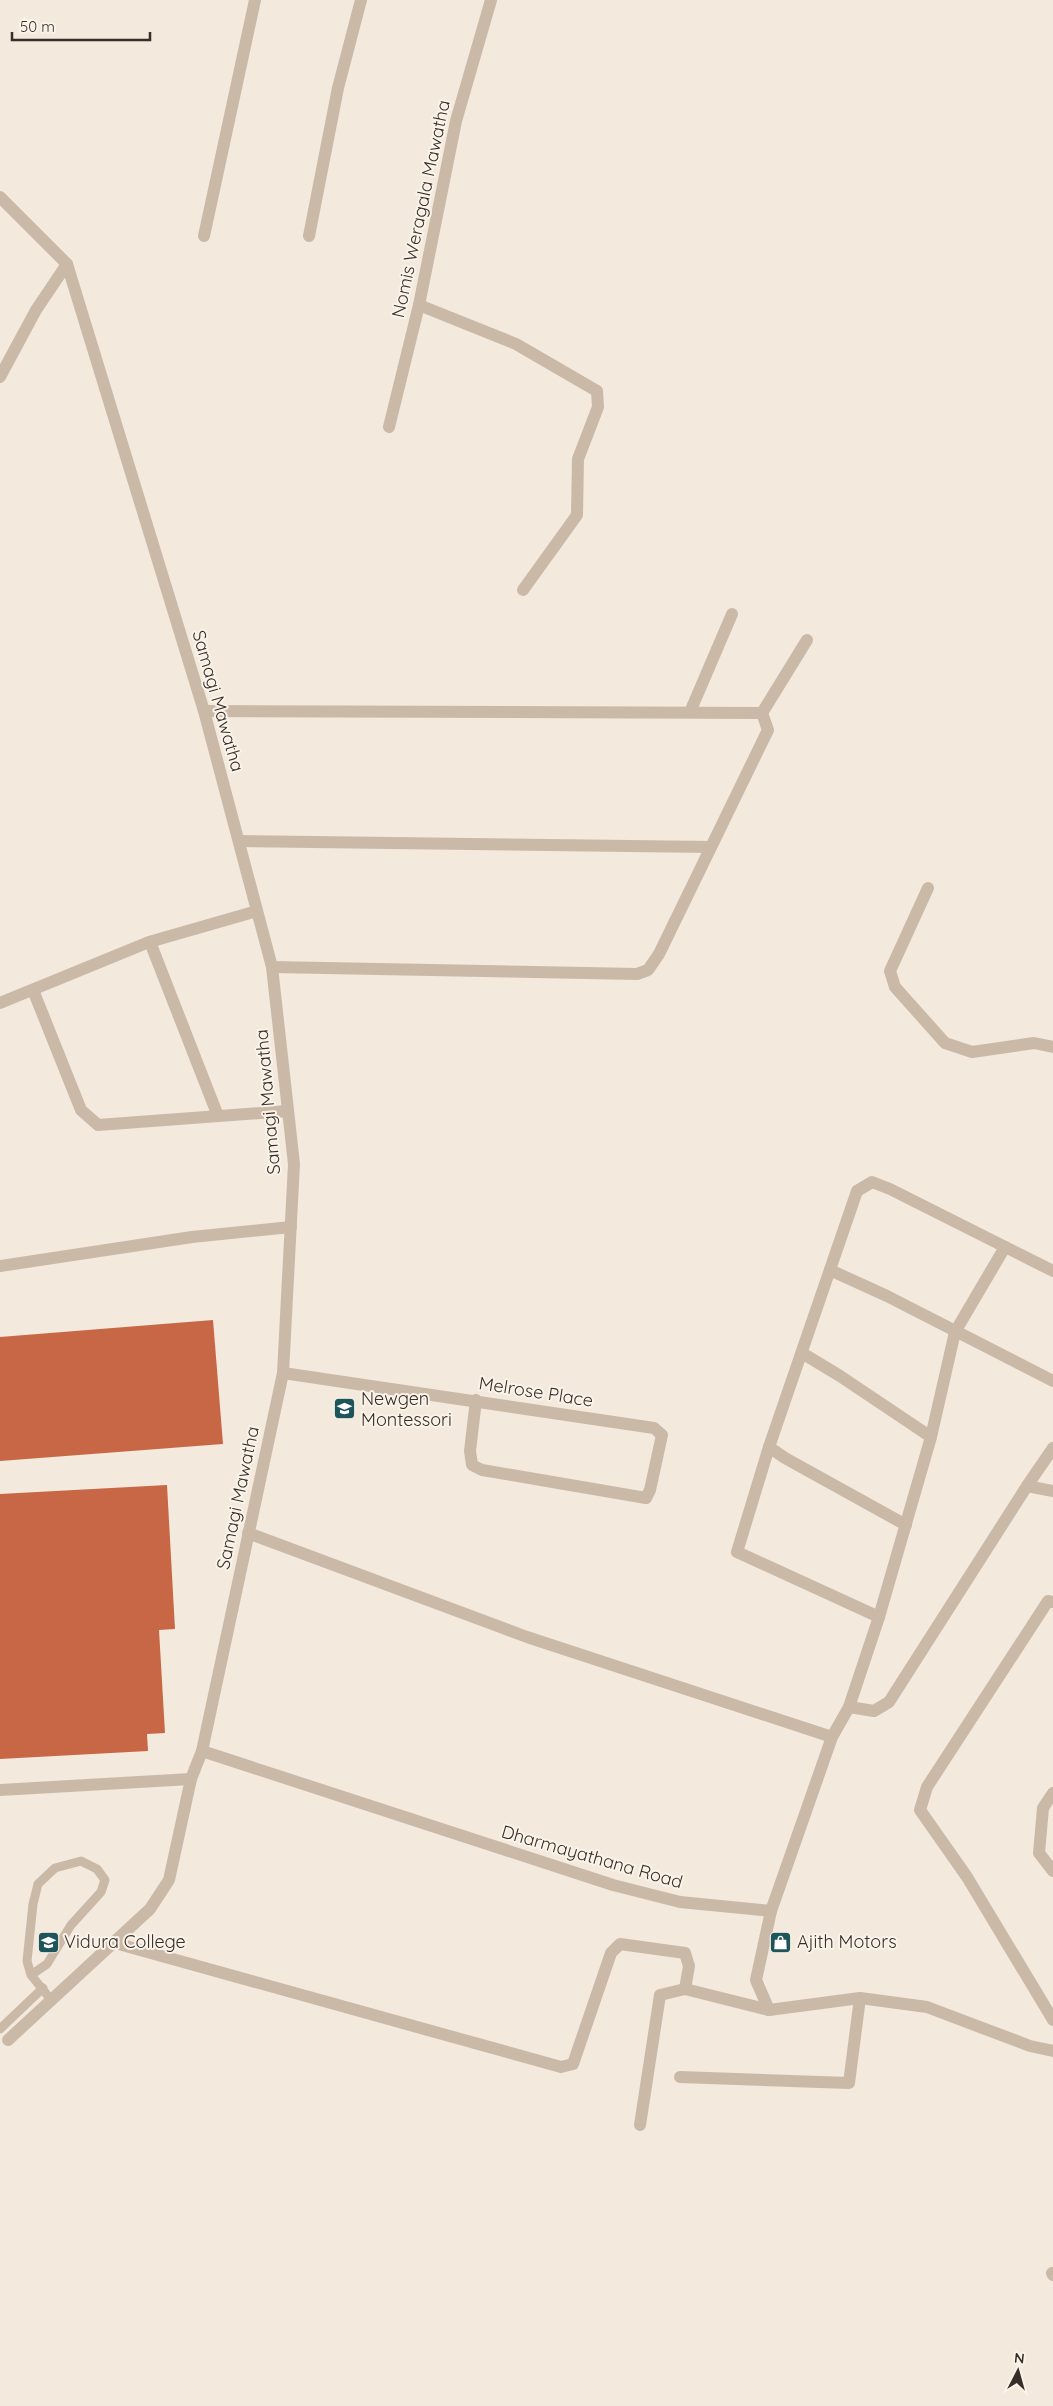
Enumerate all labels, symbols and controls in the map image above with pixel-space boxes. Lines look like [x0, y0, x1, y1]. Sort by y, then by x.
scale bar [12, 10, 150, 42]
text: 50 m [20, 17, 55, 36]
street label: Nomis Weragala Mawatha [386, 98, 455, 320]
street label: Samagi Mawatha [187, 628, 250, 774]
street label: Samagi Mawatha [250, 1028, 285, 1176]
street label: Melrose Place [477, 1371, 595, 1412]
place label: Newgen Montessori [361, 1387, 452, 1431]
school or university icon: Newgen Montessori [333, 1397, 357, 1421]
street label: Samagi Mawatha [211, 1424, 264, 1572]
street label: Dharmayathana Road [499, 1820, 685, 1893]
school or university icon: Vidura College [36, 1930, 60, 1954]
place label: Vidura College [64, 1930, 186, 1953]
shop icon: Ajith Motors [769, 1930, 793, 1954]
place label: Ajith Motors [797, 1930, 897, 1953]
north arrow [993, 2346, 1043, 2396]
text: N [1013, 2349, 1025, 2368]

